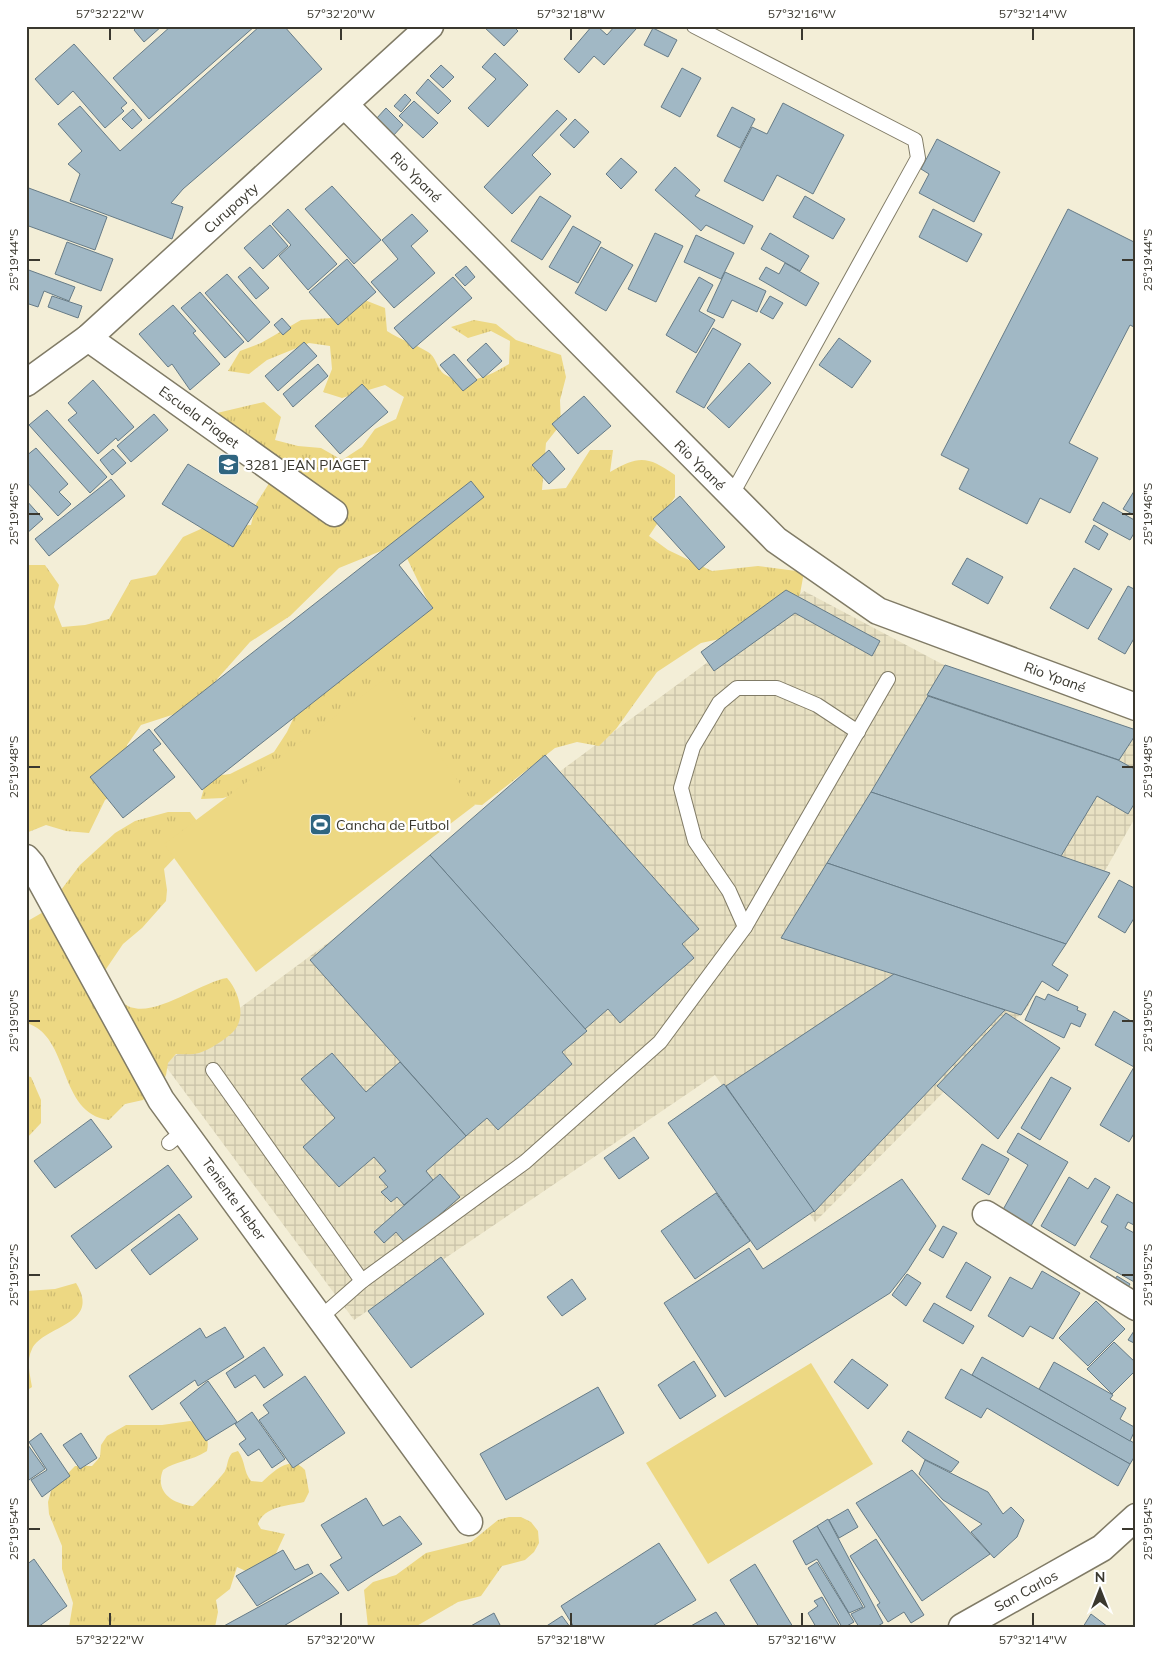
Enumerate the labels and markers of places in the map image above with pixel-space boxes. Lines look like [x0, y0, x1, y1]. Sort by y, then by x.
school or university icon: 3281 JEAN PIAGET [217, 453, 241, 477]
place label: 3281 JEAN PIAGET [245, 456, 369, 474]
sports icon: Cancha de Futbol [308, 813, 332, 837]
place label: Cancha de Futbol [336, 816, 449, 834]

